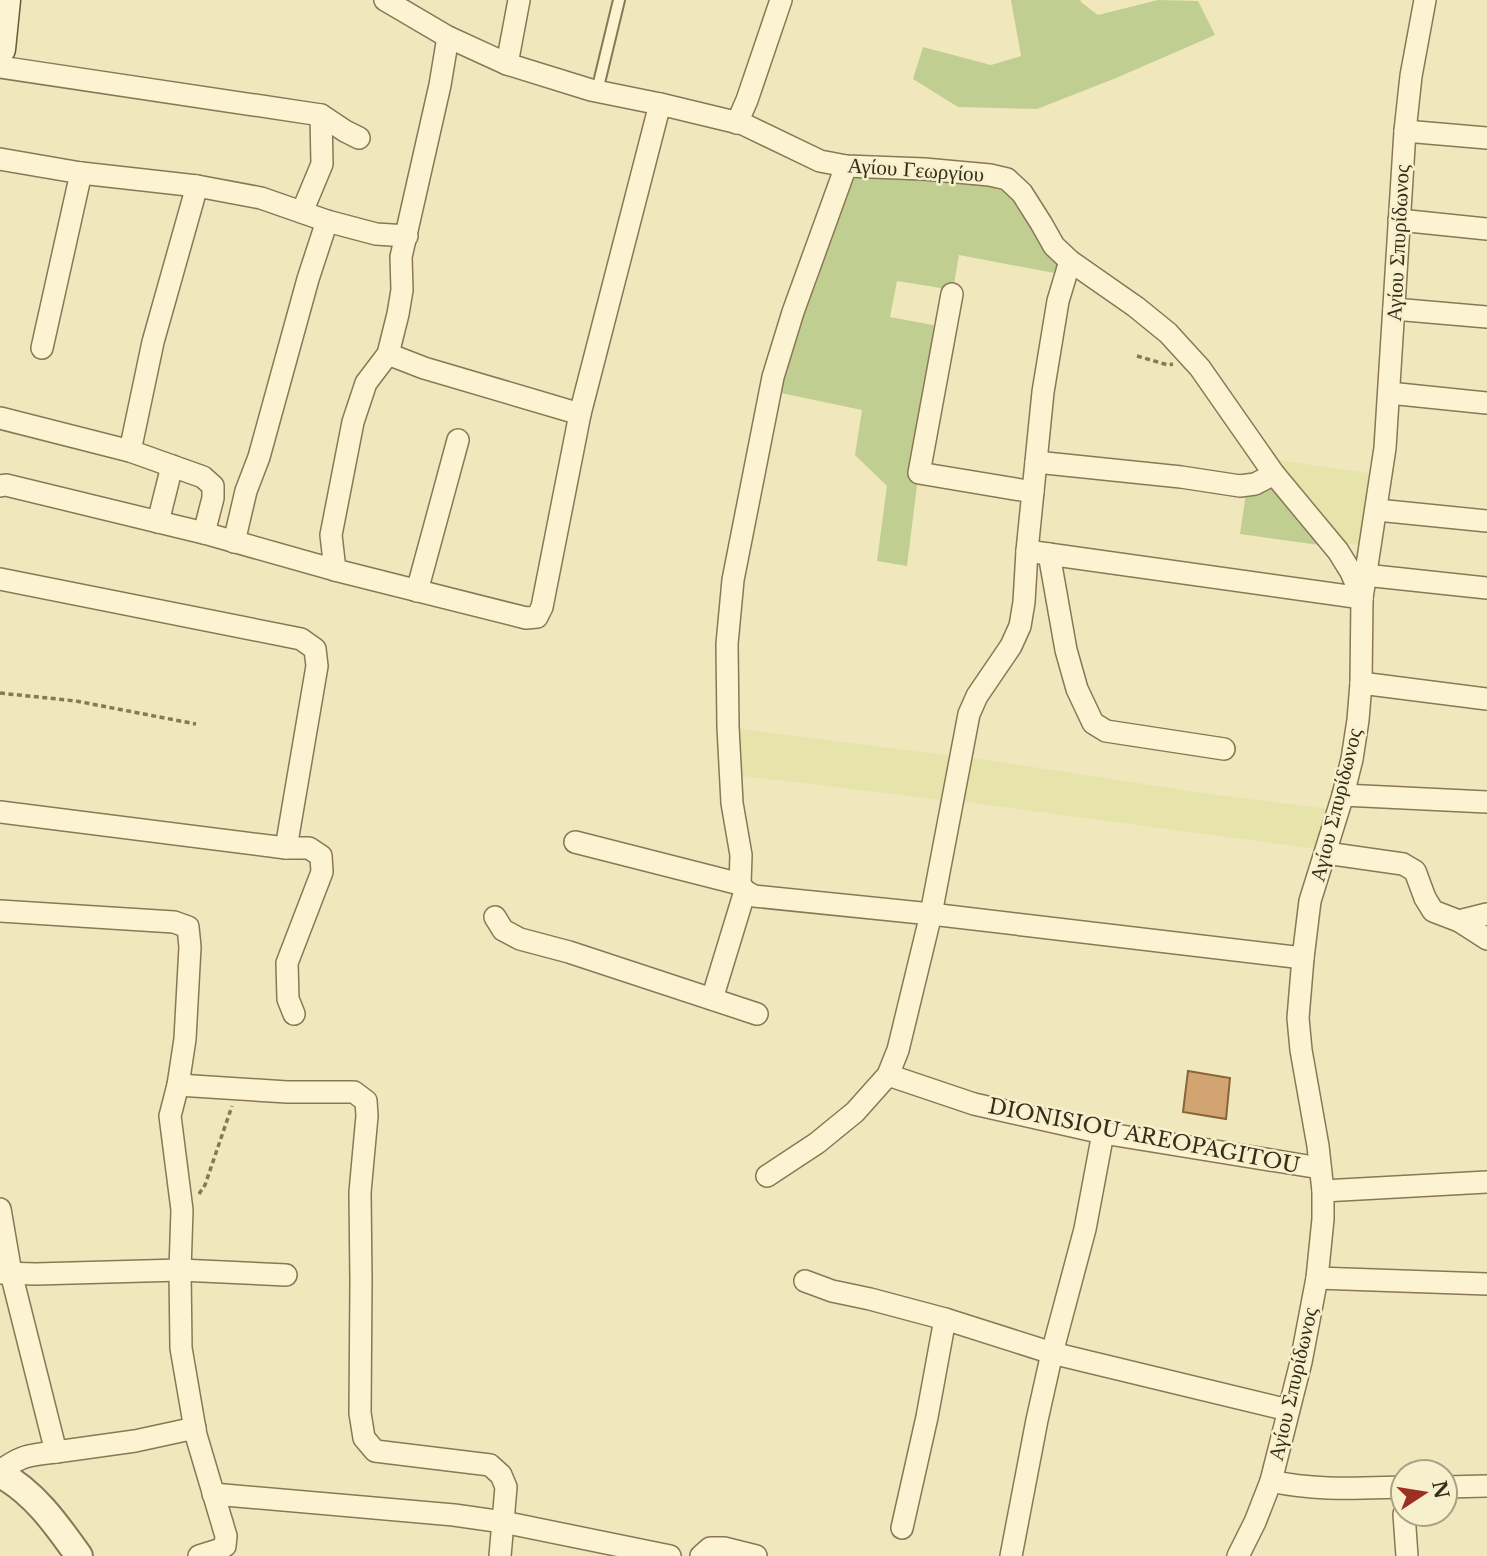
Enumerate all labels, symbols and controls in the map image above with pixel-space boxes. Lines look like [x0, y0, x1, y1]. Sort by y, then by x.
street label: Αγίου Γεωργίου [847, 152, 985, 188]
street label: Αγίου Σπυρίδωνος [1381, 163, 1415, 322]
street label: Αγίου Σπυρίδωνος [1304, 725, 1368, 884]
street label: DIONISIOU AREOPAGITOU [986, 1093, 1302, 1179]
street label: Αγίου Σπυρίδωνος [1263, 1304, 1323, 1463]
north arrow [1389, 1458, 1459, 1528]
text: N [1427, 1478, 1453, 1501]

